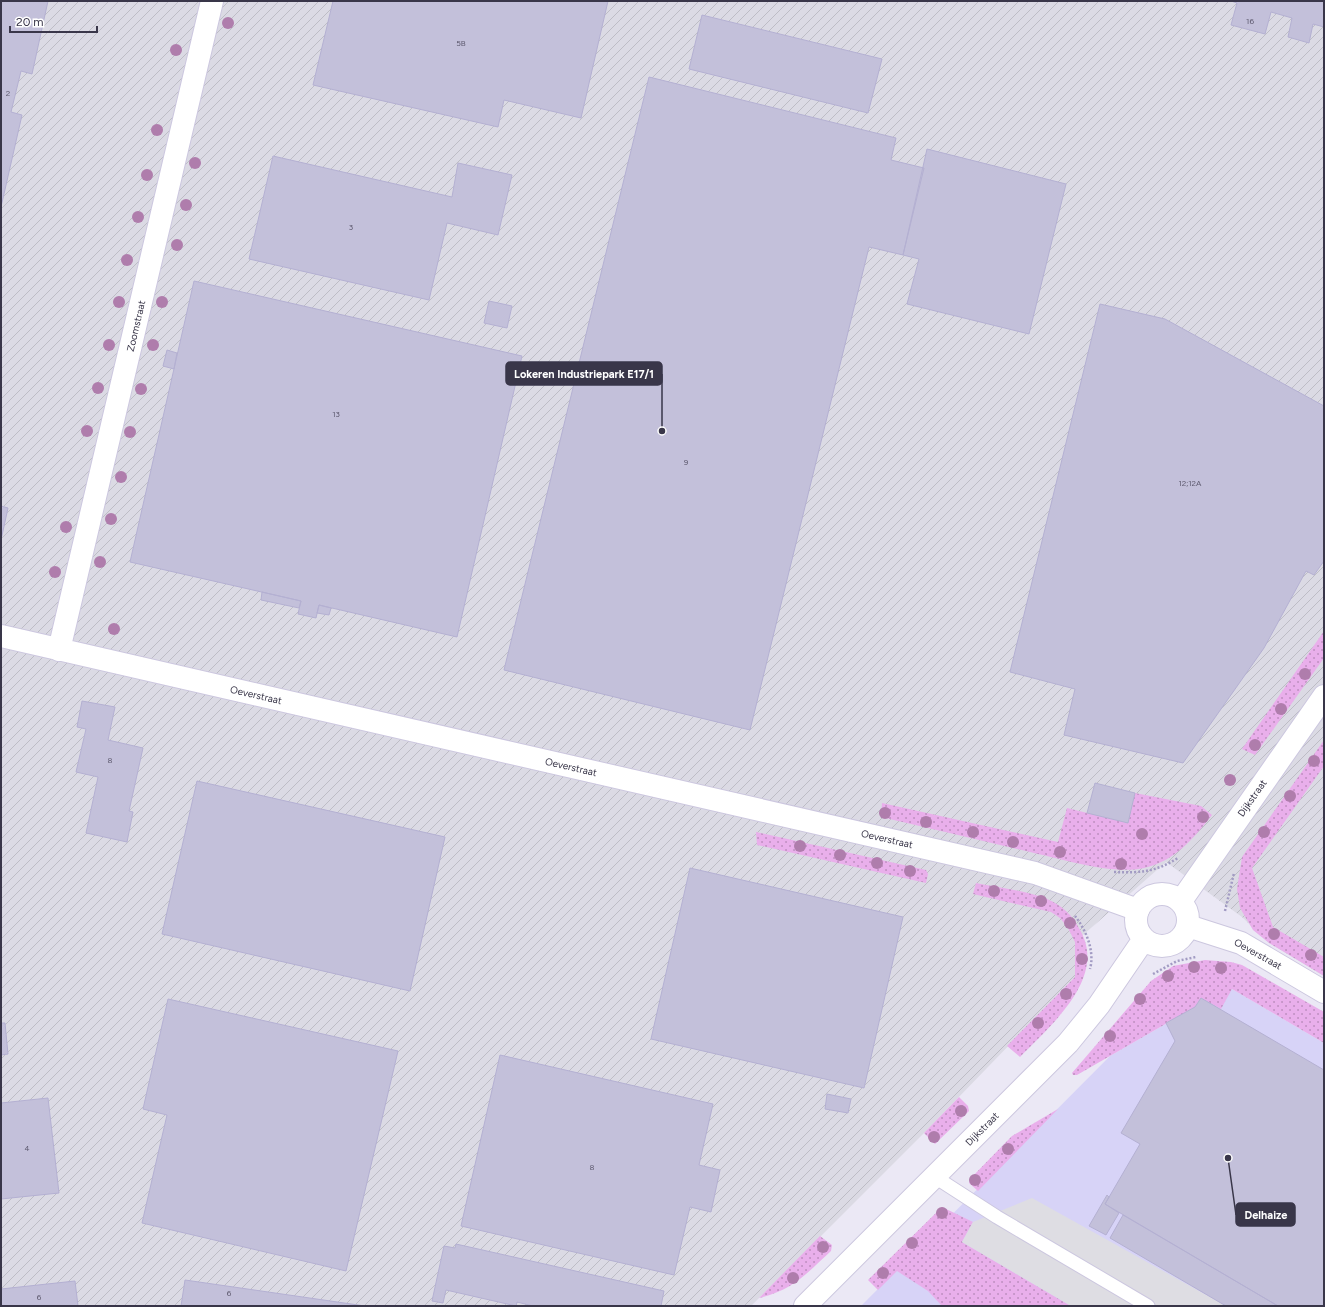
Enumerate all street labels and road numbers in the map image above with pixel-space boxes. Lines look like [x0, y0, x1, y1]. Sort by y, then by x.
street label: Zoomstraat [124, 299, 148, 353]
street label: Oeverstraat [229, 683, 283, 707]
street label: Oeverstraat [544, 755, 598, 779]
street label: Dijkstraat [1234, 777, 1270, 819]
street label: Oeverstraat [860, 827, 914, 851]
street label: Oeverstraat [1232, 936, 1284, 973]
street label: Dijkstraat [962, 1109, 1002, 1149]

